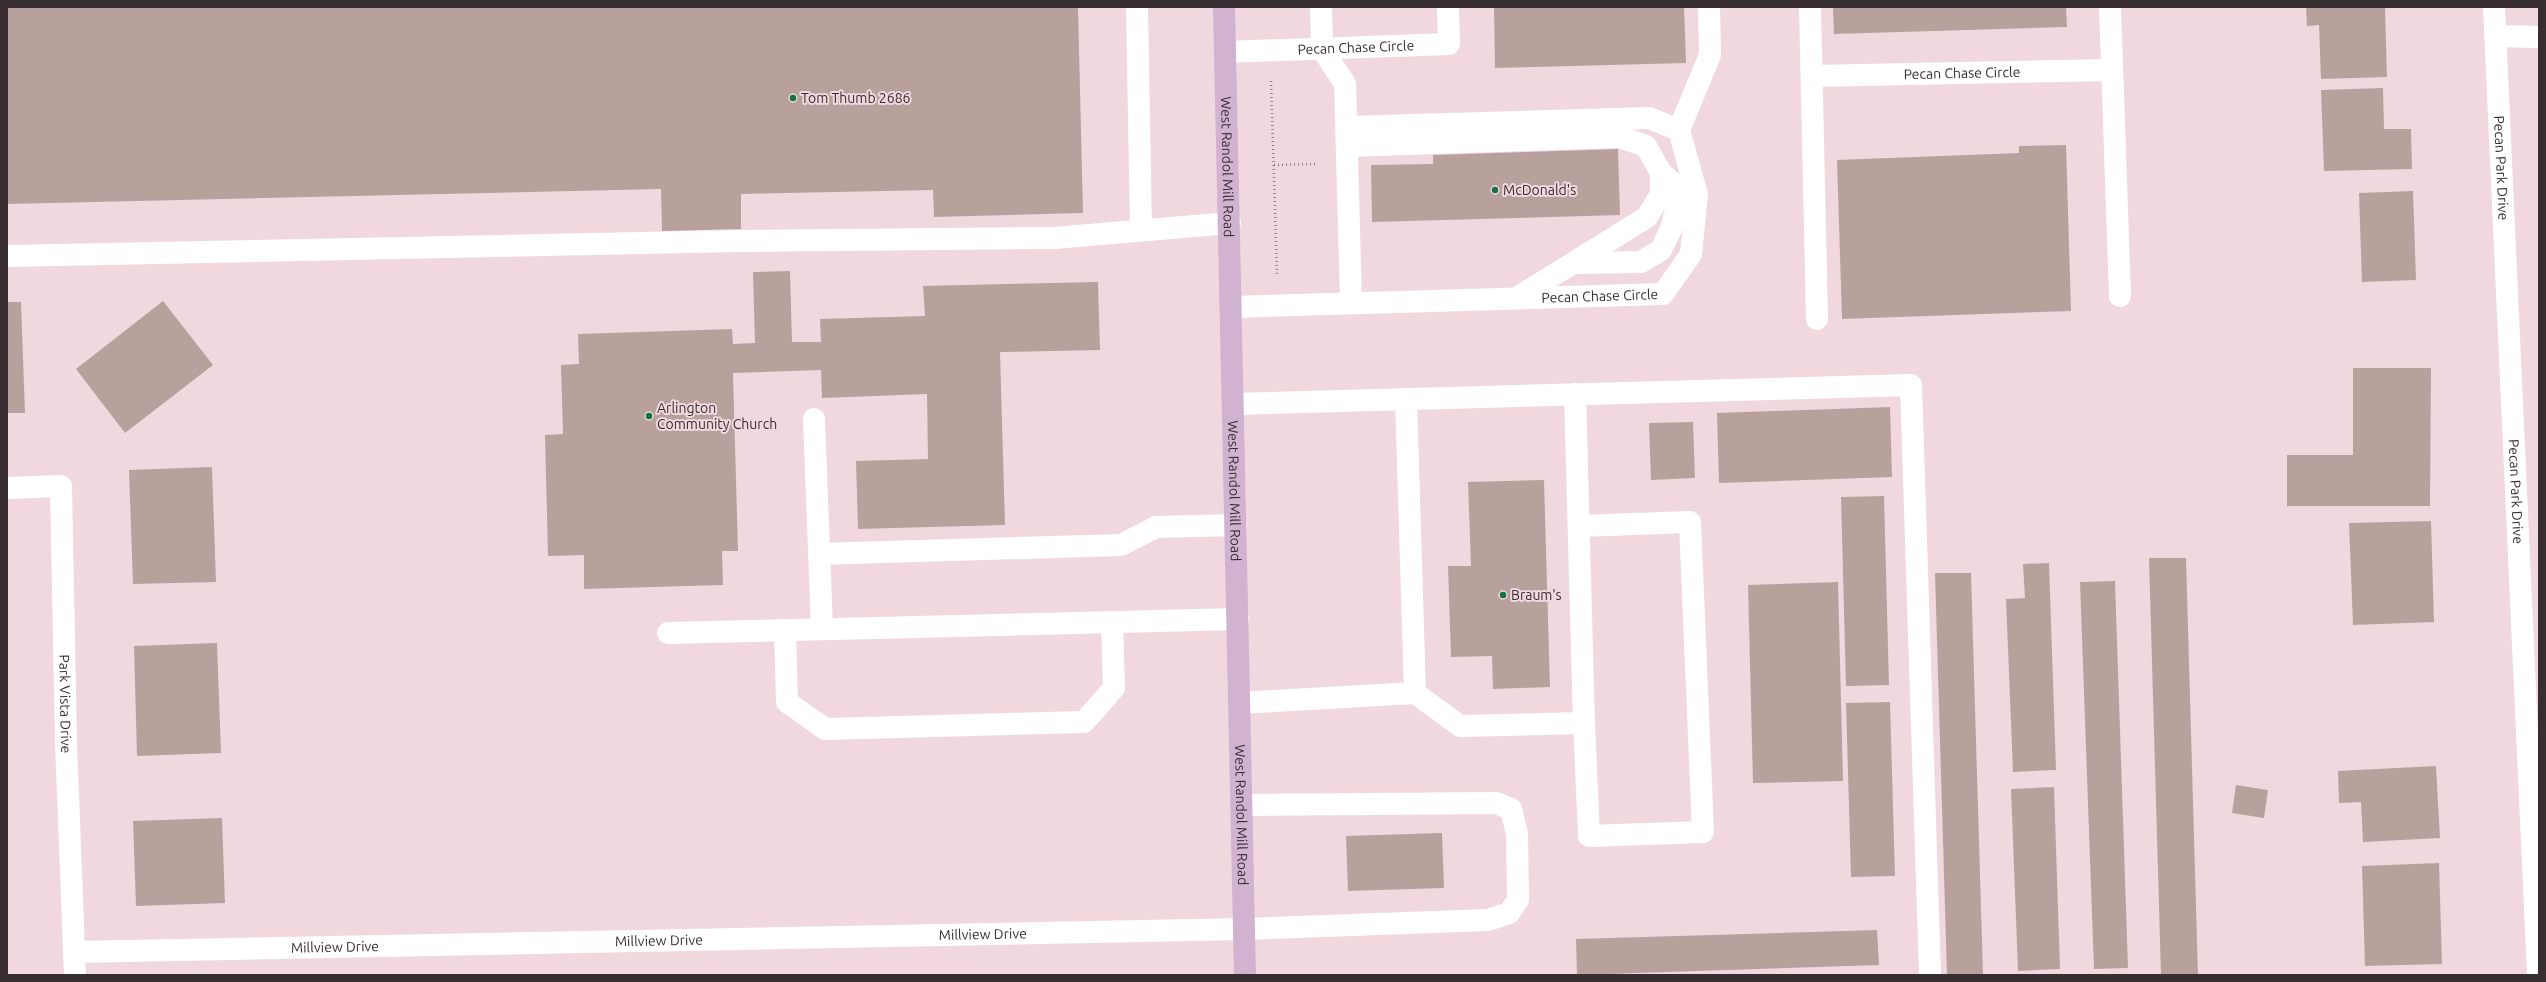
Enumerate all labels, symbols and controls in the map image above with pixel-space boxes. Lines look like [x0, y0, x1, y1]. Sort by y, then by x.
street label: Pecan Chase Circle [1297, 37, 1415, 57]
street label: Pecan Chase Circle [1903, 64, 2021, 82]
place label: Tom Thumb 2686 [801, 90, 911, 106]
marker: Tom Thumb 2686 [788, 93, 798, 103]
street label: West Randol Mill Road [1218, 96, 1237, 238]
street label: Pecan Park Drive [2491, 115, 2512, 221]
place label: McDonald's [1503, 182, 1576, 198]
marker: McDonald's [1490, 185, 1500, 195]
street label: Pecan Chase Circle [1541, 286, 1658, 306]
place label: Arlington Community Church [657, 400, 777, 432]
marker: Arlington Community Church [644, 411, 654, 421]
street label: West Randol Mill Road [1225, 420, 1244, 562]
street label: Pecan Park Drive [2506, 439, 2526, 544]
place label: Braum's [1511, 587, 1562, 603]
marker: Braum's [1498, 590, 1508, 600]
street label: Park Vista Drive [56, 654, 74, 754]
street label: West Randol Mill Road [1232, 744, 1251, 885]
street label: Millview Drive [939, 925, 1027, 943]
street label: Millview Drive [615, 932, 703, 949]
street label: Millview Drive [291, 938, 379, 956]

